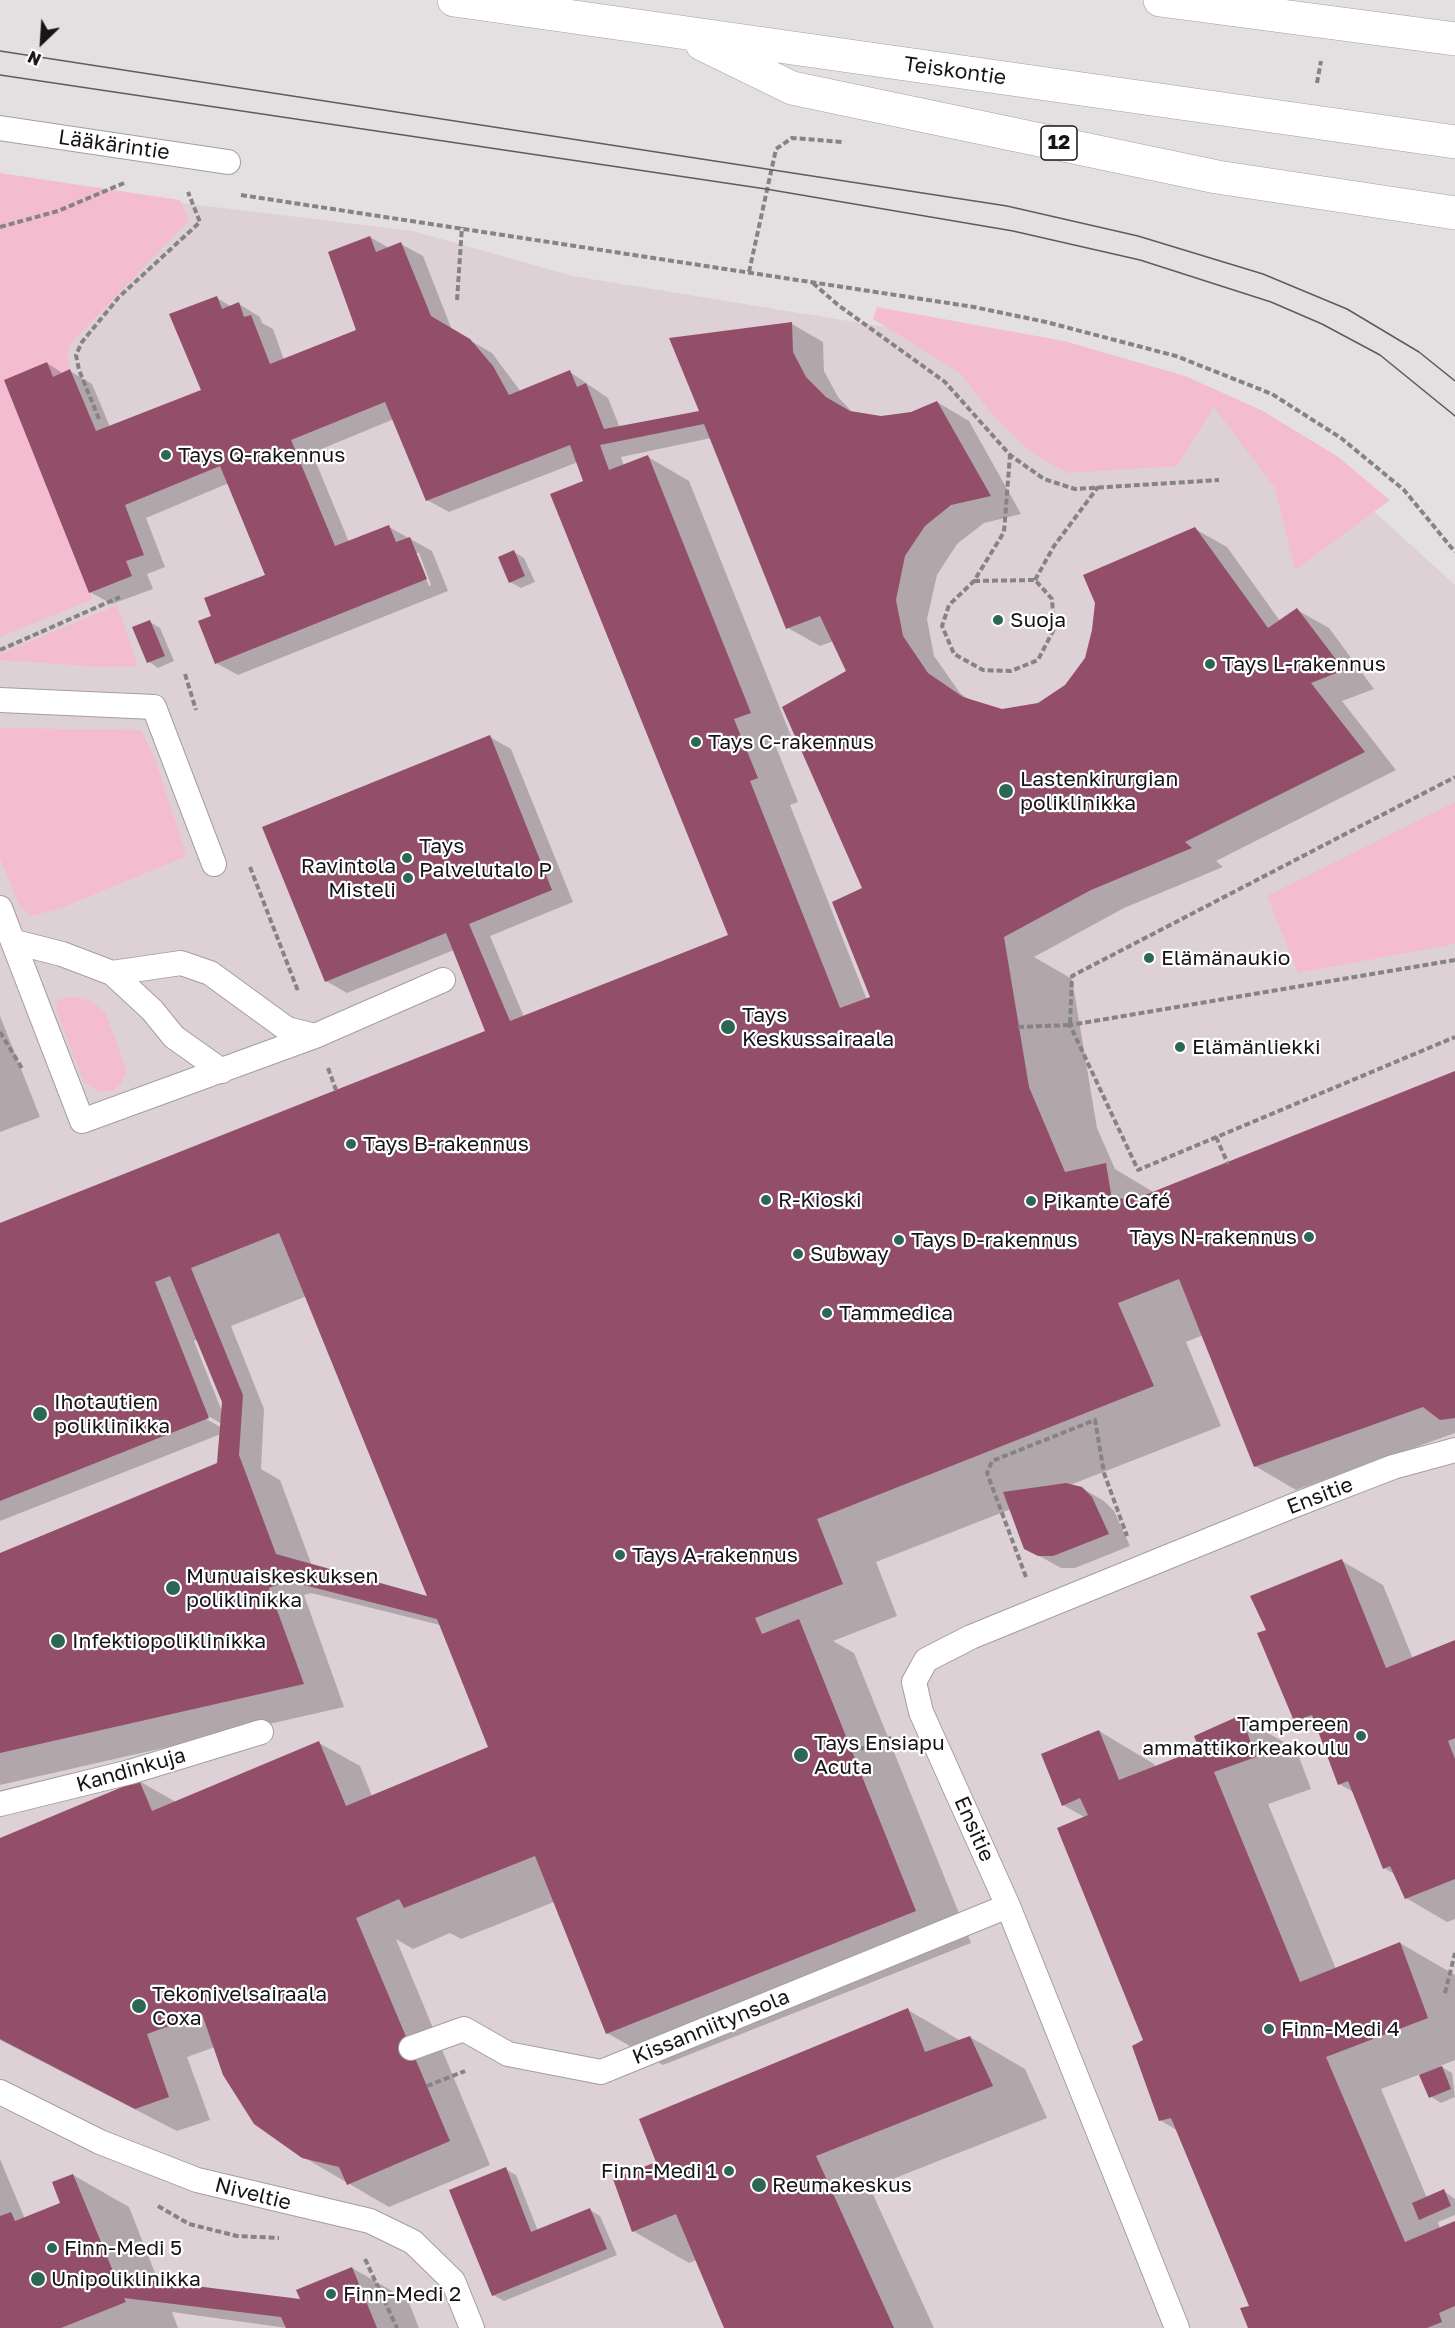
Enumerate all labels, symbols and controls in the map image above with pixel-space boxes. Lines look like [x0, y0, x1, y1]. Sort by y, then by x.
north arrow [12, 12, 72, 72]
text: N [25, 47, 44, 70]
street label: Teiskontie [902, 51, 1008, 91]
street label: Lääkärintie [57, 125, 171, 165]
road number: 12 [1041, 126, 1077, 160]
place label: Tays Q-rakennus [178, 442, 345, 468]
marker: Tays Q-rakennus [159, 448, 173, 462]
place label: Suoja [1010, 607, 1066, 633]
marker: Suoja [991, 613, 1005, 627]
place label: Tays L-rakennus [1222, 651, 1386, 677]
marker: Tays L-rakennus [1203, 657, 1217, 671]
place label: Tays C-rakennus [708, 729, 874, 755]
marker: Tays C-rakennus [689, 735, 703, 749]
place label: Lastenkirurgian poliklinikka [1020, 766, 1178, 816]
marker: Lastenkirurgian poliklinikka [997, 782, 1015, 800]
place label: Tays Palvelutalo P [419, 833, 552, 883]
marker: Tays Palvelutalo P [400, 851, 414, 865]
place label: Ravintola Misteli [301, 853, 396, 903]
marker: Ravintola Misteli [401, 871, 415, 885]
place label: Elämänaukio [1161, 945, 1290, 971]
marker: Elämänaukio [1142, 951, 1156, 965]
place label: Tays Keskussairaala [742, 1002, 894, 1052]
marker: Tays Keskussairaala [719, 1018, 737, 1036]
place label: Elämänliekki [1192, 1034, 1321, 1060]
marker: Elämänliekki [1173, 1040, 1187, 1054]
place label: Tays B-rakennus [363, 1131, 529, 1157]
marker: Tays B-rakennus [344, 1137, 358, 1151]
place label: R-Kioski [778, 1187, 862, 1213]
place label: Pikante Café [1043, 1188, 1170, 1214]
marker: R-Kioski [759, 1193, 773, 1207]
marker: Pikante Café [1024, 1194, 1038, 1208]
place label: Tays N-rakennus [1129, 1224, 1297, 1250]
place label: Tays D-rakennus [911, 1227, 1078, 1253]
marker: Tays N-rakennus [1302, 1230, 1316, 1244]
marker: Tays D-rakennus [892, 1233, 906, 1247]
place label: Subway [810, 1241, 889, 1267]
marker: Subway [791, 1247, 805, 1261]
place label: Tammedica [839, 1300, 953, 1326]
marker: Tammedica [820, 1306, 834, 1320]
place label: Ihotautien poliklinikka [54, 1389, 170, 1439]
marker: Ihotautien poliklinikka [31, 1405, 49, 1423]
street label: Ensitie [1283, 1472, 1357, 1520]
place label: Tays A-rakennus [632, 1542, 798, 1568]
marker: Tays A-rakennus [613, 1548, 627, 1562]
place label: Munuaiskeskuksen poliklinikka [186, 1563, 378, 1613]
marker: Munuaiskeskuksen poliklinikka [164, 1579, 182, 1597]
place label: Infektiopoliklinikka [72, 1628, 266, 1654]
marker: Infektiopoliklinikka [49, 1632, 67, 1650]
place label: Tampereen ammattikorkeakoulu [1142, 1711, 1349, 1761]
marker: Tampereen ammattikorkeakoulu [1354, 1729, 1368, 1743]
place label: Tays Ensiapu Acuta [814, 1730, 945, 1780]
street label: Kandinkuja [73, 1742, 189, 1798]
marker: Tays Ensiapu Acuta [792, 1746, 810, 1764]
street label: Ensitie [949, 1792, 999, 1866]
place label: Tekonivelsairaala Coxa [152, 1981, 327, 2031]
street label: Kissanniitynsola [629, 1984, 793, 2070]
marker: Tekonivelsairaala Coxa [130, 1997, 148, 2015]
place label: Finn-Medi 4 [1281, 2016, 1400, 2042]
marker: Finn-Medi 4 [1262, 2022, 1276, 2036]
place label: Finn-Medi 1 [601, 2158, 717, 2184]
marker: Finn-Medi 1 [722, 2164, 736, 2178]
street label: Niveltie [212, 2172, 294, 2216]
place label: Reumakeskus [772, 2172, 912, 2198]
marker: Reumakeskus [750, 2176, 768, 2194]
place label: Finn-Medi 5 [64, 2235, 182, 2261]
marker: Finn-Medi 5 [45, 2241, 59, 2255]
place label: Unipoliklinikka [51, 2266, 201, 2292]
marker: Unipoliklinikka [29, 2270, 47, 2288]
place label: Finn-Medi 2 [343, 2281, 461, 2307]
marker: Finn-Medi 2 [324, 2287, 338, 2301]

